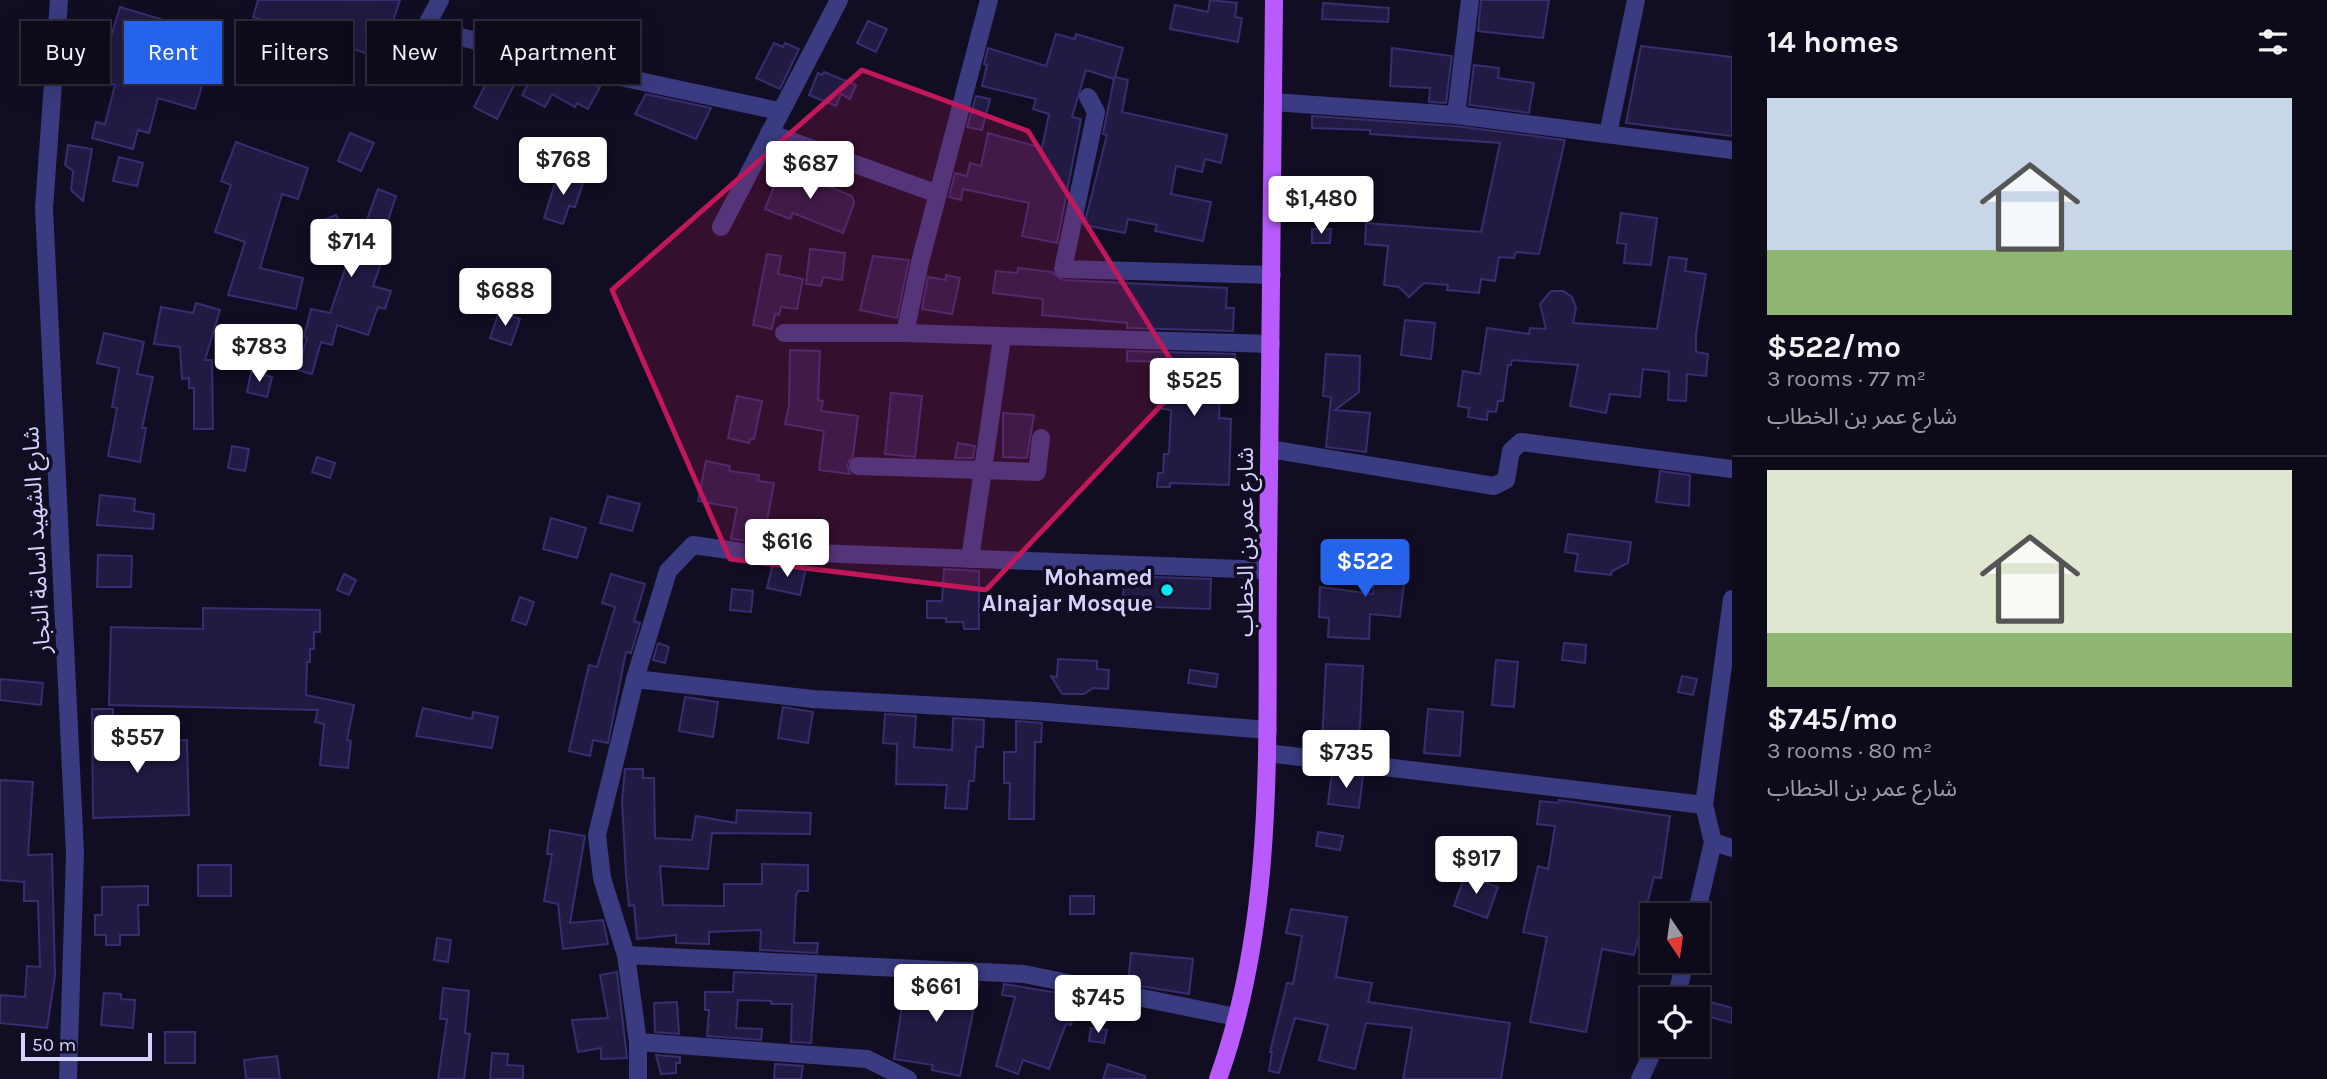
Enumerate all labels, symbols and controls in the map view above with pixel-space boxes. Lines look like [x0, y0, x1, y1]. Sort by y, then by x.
chip: Buy [21, 21, 110, 84]
chip: Rent [124, 21, 222, 84]
chip: Filters [236, 21, 353, 84]
chip: New [367, 21, 461, 84]
chip: Apartment [475, 21, 640, 84]
icon: filters [2254, 23, 2292, 61]
text: 14 homes [1767, 24, 1899, 60]
pin: $768 [522, 138, 604, 197]
pin: $687 [769, 142, 851, 201]
icon: home [1967, 144, 2093, 270]
text: $768 [535, 146, 591, 173]
text: $687 [782, 150, 838, 177]
pin: $1,480 [1264, 176, 1378, 236]
text: $1,480 [1285, 185, 1357, 212]
pin: $714 [310, 219, 392, 279]
text: $714 [326, 228, 376, 255]
pin: $688 [464, 268, 546, 328]
text: $688 [475, 277, 535, 304]
pin: $783 [218, 324, 300, 384]
text: $522/mo [1767, 329, 1901, 365]
text: $783 [231, 333, 287, 360]
pin: $525 [1153, 358, 1235, 418]
text: 3 rooms · 77 m² [1767, 365, 1926, 392]
text: $525 [1166, 367, 1222, 394]
text: شارع عمر بن الخطاب [1767, 403, 1957, 430]
street label: شارع الشهيد اسامة النجار [17, 426, 59, 655]
street label: شارع عمر بن الخطاب [1232, 447, 1262, 637]
icon: home [1967, 516, 2093, 642]
pin: $616 [746, 520, 828, 579]
text: $616 [761, 528, 813, 555]
pin: $522 [1324, 540, 1406, 599]
text: $522 [1336, 548, 1394, 575]
place label: Mohamed Alnajar Mosque [982, 564, 1153, 617]
marker: Mohamed Alnajar Mosque [1159, 582, 1175, 598]
text: $745/mo [1767, 701, 1898, 737]
pin: $557 [96, 716, 178, 775]
text: $557 [110, 724, 164, 751]
pin: $735 [1305, 730, 1387, 790]
text: 3 rooms · 80 m² [1767, 737, 1932, 764]
text: $735 [1319, 739, 1373, 766]
text: شارع عمر بن الخطاب [1767, 775, 1957, 802]
pin: $917 [1435, 836, 1517, 896]
text: $917 [1451, 845, 1501, 872]
north arrow [1640, 903, 1710, 973]
map controls [1640, 903, 1710, 1057]
pin: $661 [895, 964, 977, 1024]
text: $661 [910, 973, 962, 1000]
pin: $745 [1057, 976, 1139, 1035]
text: $745 [1071, 984, 1125, 1011]
button: locate [1640, 987, 1710, 1057]
scale bar [21, 1030, 152, 1062]
text: 50 m [32, 1034, 76, 1056]

